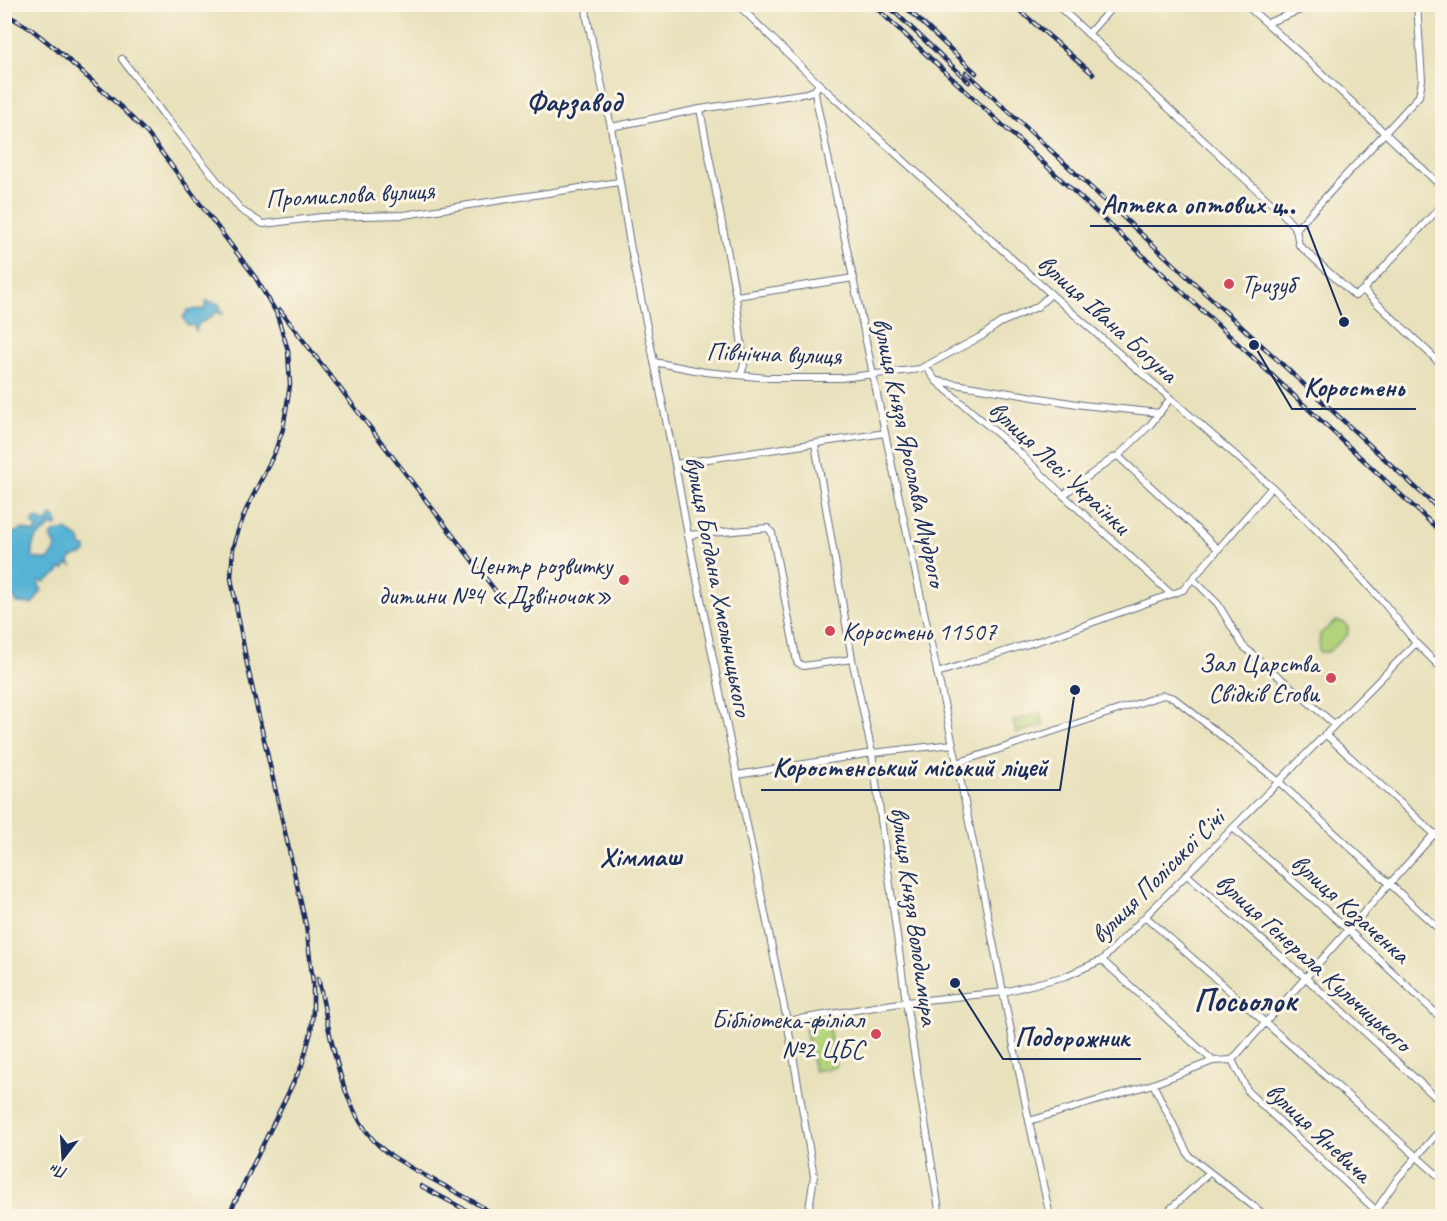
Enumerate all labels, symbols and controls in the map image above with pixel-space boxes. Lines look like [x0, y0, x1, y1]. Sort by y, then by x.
district label: Фарзавод [527, 84, 625, 120]
street label: Промислова вулиця [265, 174, 437, 215]
callout: Аптека оптових ц‥ [1090, 181, 1307, 226]
text: Аптека оптових ц‥ [1101, 187, 1297, 221]
street label: вулиця Івана Богуна [1031, 247, 1186, 391]
place label: Тризуб [1241, 268, 1300, 301]
marker: Тризуб [1222, 277, 1236, 291]
street label: вулиця Князя Ярослава Мудрого [865, 315, 955, 592]
street label: Північна вулиця [706, 335, 844, 372]
callout: Коростень [1292, 364, 1416, 409]
text: Коростень [1304, 370, 1406, 404]
street label: вулиця Лесі Українки [982, 393, 1139, 543]
street label: вулиця Богдана Хмельницького [677, 453, 760, 721]
place label: Центр розвитку дитини №4 «Дзвіночок» [379, 549, 614, 613]
marker: Центр розвитку дитини №4 «Дзвіночок» [617, 573, 631, 587]
place label: Коростень 11507 [842, 615, 998, 648]
marker: Коростень 11507 [823, 624, 837, 638]
place label: Зал Царства Свідків Єгови [1199, 647, 1321, 710]
marker: Зал Царства Свідків Єгови [1324, 671, 1338, 685]
callout: Коростенський міський ліцей [761, 745, 1060, 790]
text: Коростенський міський ліцей [773, 750, 1050, 784]
street label: вулиця Поліської Січі [1083, 800, 1234, 950]
street label: вулиця Князя Володимира [883, 805, 946, 1029]
district label: Хіммаш [600, 839, 684, 874]
street label: вулиця Козаченка [1284, 846, 1418, 972]
street label: вулиця Генерала Кульчицького [1209, 866, 1421, 1061]
district label: Посьолок [1194, 980, 1300, 1021]
place label: Бібліотека-філіал №2 ЦБС [711, 1003, 867, 1066]
callout: Подорожник [1003, 1014, 1141, 1059]
text: Подорожник [1015, 1020, 1131, 1054]
marker: Бібліотека-філіал №2 ЦБС [869, 1027, 883, 1041]
street label: вулиця Яневича [1259, 1075, 1380, 1191]
north arrow [33, 1128, 93, 1188]
text: Пн [47, 1159, 70, 1183]

